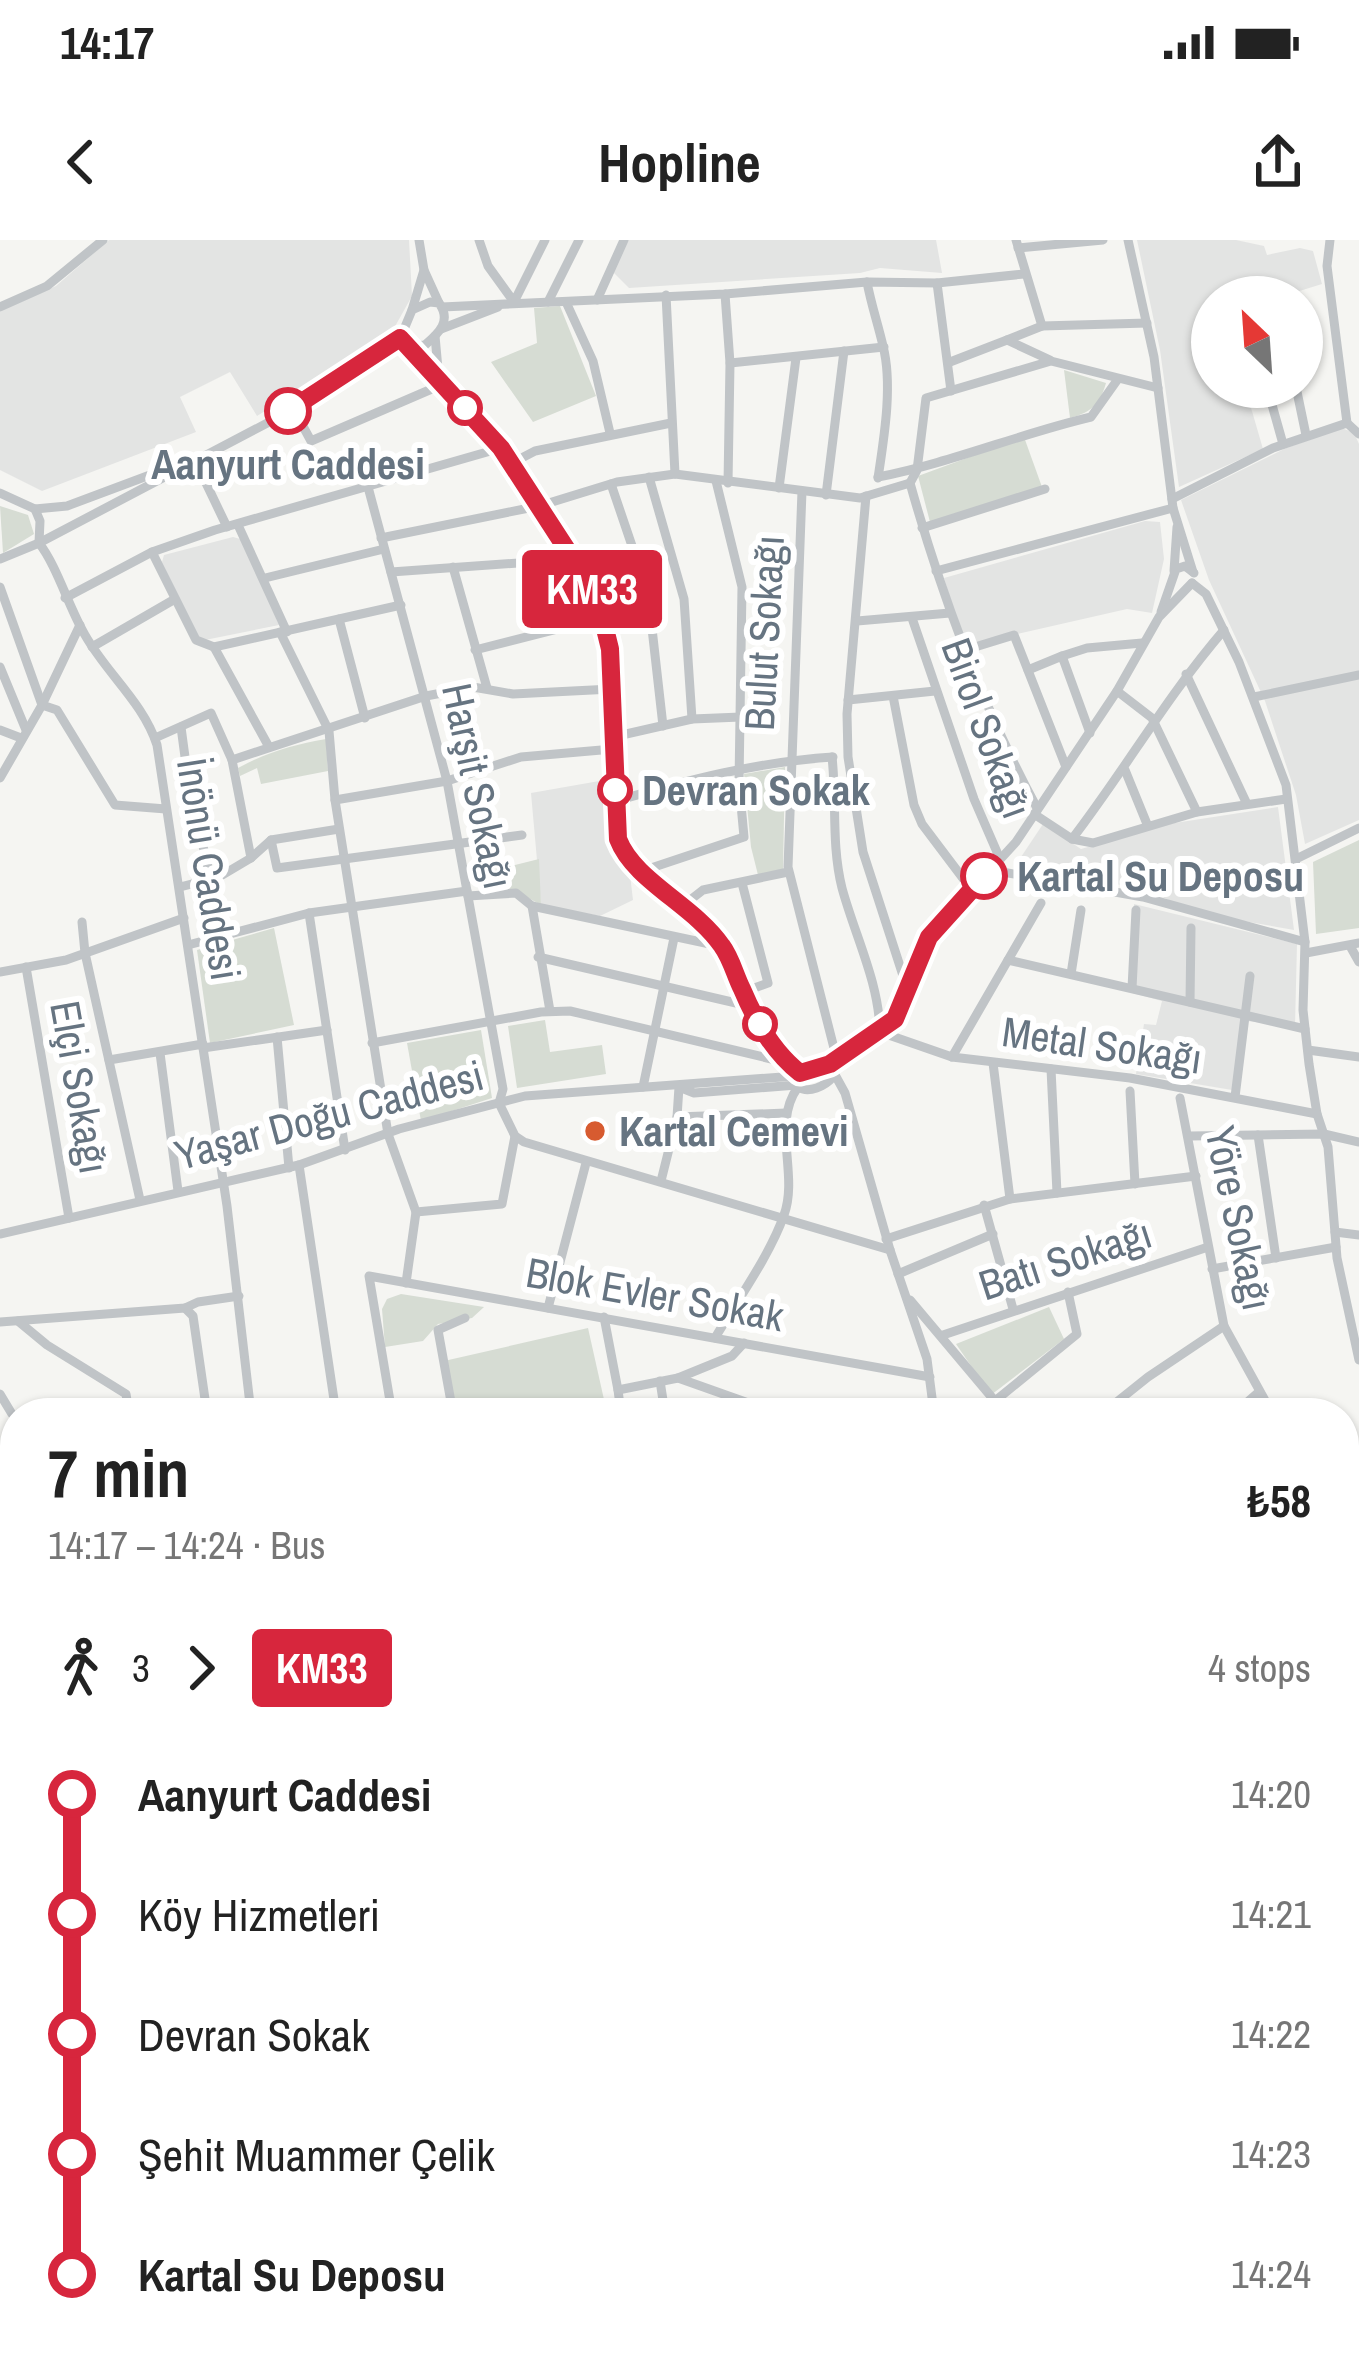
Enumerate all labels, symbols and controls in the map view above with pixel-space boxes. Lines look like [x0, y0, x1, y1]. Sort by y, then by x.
text: 14:17 [60, 12, 154, 73]
text: Hopline [598, 126, 761, 199]
icon: back [48, 129, 114, 195]
icon: share [1245, 129, 1311, 195]
north arrow [1191, 276, 1323, 408]
map controls [1191, 276, 1323, 408]
marker: Aanyurt Caddesi [266, 389, 310, 433]
unlabelled marker [449, 392, 481, 424]
place label: Aanyurt Caddesi [151, 436, 425, 492]
street label: Bulut Sokağı [731, 534, 797, 732]
line badge: KM33 [508, 550, 676, 628]
text: KM33 [546, 561, 638, 617]
street label: Birol Sokağı [929, 630, 1045, 826]
street label: Harşit Sokağı [429, 678, 527, 894]
street label: İnönü Caddesi [164, 754, 254, 984]
place label: Devran Sokak [642, 762, 871, 818]
marker: Devran Sokak [599, 774, 631, 806]
place label: Kartal Su Deposu [1017, 848, 1304, 904]
marker: Kartal Su Deposu [962, 854, 1006, 898]
street label: Elçi Sokağı [37, 996, 123, 1178]
street label: Metal Sokağı [999, 1003, 1205, 1087]
unlabelled marker [744, 1008, 776, 1040]
street label: Yaşar Doğu Caddesi [169, 1047, 489, 1183]
place label: Kartal Cemevi [619, 1103, 849, 1159]
marker: Kartal Cemevi [582, 1118, 608, 1144]
street label: Yöre Sokağı [1192, 1121, 1286, 1315]
street label: Batı Sokağı [972, 1205, 1158, 1313]
street label: Blok Evler Sokak [522, 1244, 789, 1344]
text: 7 min [48, 1429, 189, 1518]
text: ₺58 [1247, 1470, 1311, 1531]
text: 14:17 – 14:24 · Bus [48, 1519, 325, 1571]
icon: walk [48, 1635, 114, 1701]
icon: forward [168, 1635, 234, 1701]
text: KM33 [276, 1640, 368, 1696]
text: 3 [132, 1642, 150, 1694]
text: 4 stops [1208, 1642, 1311, 1694]
text: Aanyurt Caddesi [138, 1764, 431, 1825]
text: 14:20 [1231, 1768, 1311, 1820]
text: Köy Hizmetleri [138, 1884, 380, 1945]
text: 14:21 [1231, 1888, 1311, 1940]
text: Devran Sokak [138, 2004, 370, 2065]
text: 14:22 [1231, 2008, 1311, 2060]
text: Şehit Muammer Çelik [138, 2124, 495, 2185]
text: 14:23 [1231, 2128, 1311, 2180]
text: Kartal Su Deposu [138, 2244, 446, 2305]
text: 14:24 [1231, 2248, 1311, 2300]

